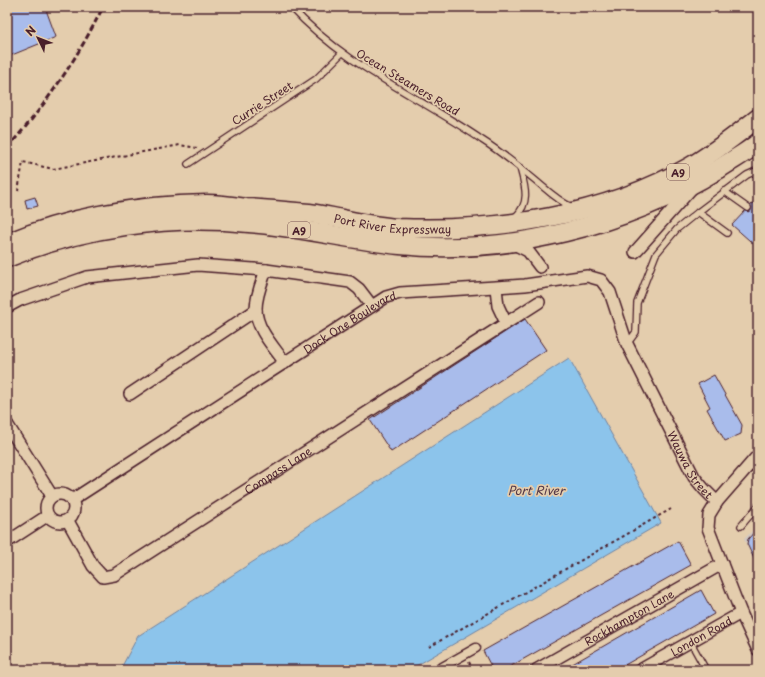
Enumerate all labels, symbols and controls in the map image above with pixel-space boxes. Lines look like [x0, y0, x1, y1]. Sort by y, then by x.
north arrow [18, 18, 58, 58]
text: N [21, 22, 40, 40]
street label: Ocean Steamers Road [353, 44, 463, 120]
street label: Currie Street [228, 77, 296, 129]
road number: A9 [667, 164, 689, 180]
street label: Port River Expressway [333, 209, 451, 237]
road number: A9 [288, 222, 310, 238]
street label: Dock One Boulevard [299, 286, 398, 357]
street label: Wauwa Street [664, 428, 717, 502]
street label: Compass Lane [241, 442, 315, 498]
water label: Port River [508, 481, 566, 499]
street label: Rockhampton Lane [581, 585, 677, 649]
street label: London Road [667, 611, 735, 660]

